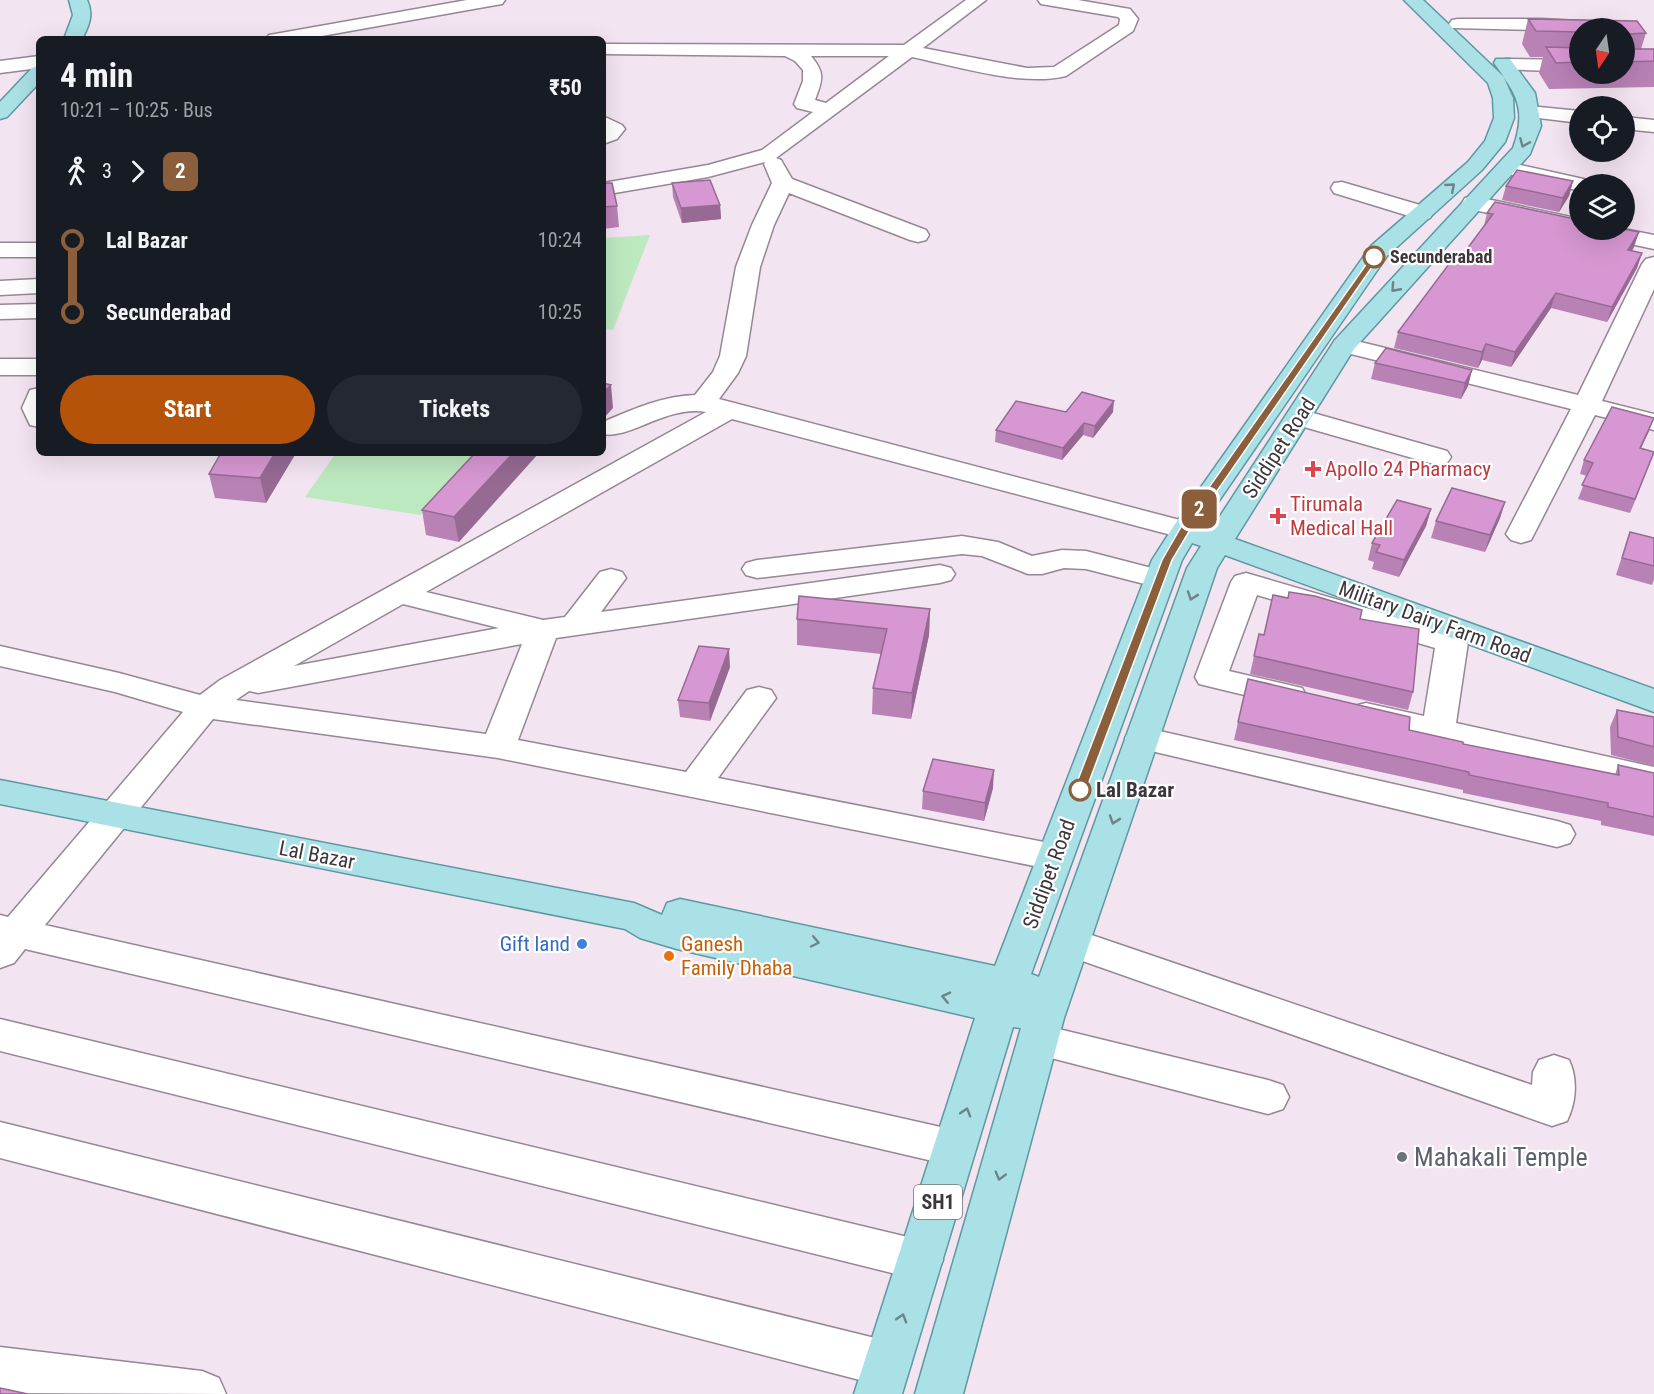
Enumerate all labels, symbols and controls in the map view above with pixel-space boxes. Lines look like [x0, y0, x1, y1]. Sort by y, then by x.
north arrow [1569, 18, 1635, 84]
map controls [1569, 18, 1635, 240]
text: 4 min [60, 56, 133, 95]
text: ₹50 [549, 75, 582, 100]
button: locate [1569, 96, 1635, 162]
text: 10:21 – 10:25 · Bus [60, 98, 213, 122]
one-way arrow [1519, 137, 1531, 148]
icon: walk [60, 155, 93, 188]
icon: forward [121, 155, 154, 188]
text: 3 [102, 159, 112, 183]
text: 2 [175, 159, 186, 183]
button: layers [1569, 174, 1635, 240]
one-way arrow [1444, 183, 1455, 194]
text: Lal Bazar [106, 228, 188, 253]
text: 10:24 [538, 228, 582, 252]
marker: Secunderabad [1363, 246, 1385, 268]
place label: Secunderabad [1390, 246, 1492, 267]
one-way arrow [1391, 282, 1402, 292]
text: Secunderabad [106, 300, 231, 325]
text: 10:25 [538, 300, 582, 324]
button: Start [60, 375, 315, 444]
button: Tickets [327, 375, 582, 444]
street label: Siddipet Road [1238, 393, 1320, 503]
place label: Apollo 24 Pharmacy [1325, 457, 1491, 481]
marker: Apollo 24 Pharmacy [1306, 462, 1320, 476]
line badge: 2 [1180, 490, 1218, 528]
place label: Tirumala Medical Hall [1290, 492, 1393, 540]
text: 2 [1194, 497, 1204, 521]
marker: Tirumala Medical Hall [1271, 509, 1285, 523]
street label: Military Dairy Farm Road [1336, 576, 1534, 668]
one-way arrow [1187, 590, 1200, 601]
place label: Lal Bazar [1096, 778, 1174, 802]
marker: Lal Bazar [1069, 779, 1091, 801]
one-way arrow [1109, 814, 1121, 825]
street label: Siddipet Road [1018, 816, 1080, 932]
street label: Lal Bazar [277, 836, 357, 874]
place label: Gift land [500, 932, 570, 956]
place label: Ganesh Family Dhaba [681, 932, 792, 980]
one-way arrow [810, 935, 820, 948]
marker: Gift land [575, 937, 589, 951]
marker: Ganesh Family Dhaba [662, 949, 676, 963]
one-way arrow [941, 992, 951, 1005]
one-way arrow [959, 1107, 971, 1118]
place label: Mahakali Temple [1414, 1142, 1588, 1172]
marker: Mahakali Temple [1395, 1150, 1409, 1164]
one-way arrow [995, 1170, 1007, 1181]
road number: SH1 [914, 1185, 962, 1219]
one-way arrow [894, 1313, 907, 1324]

